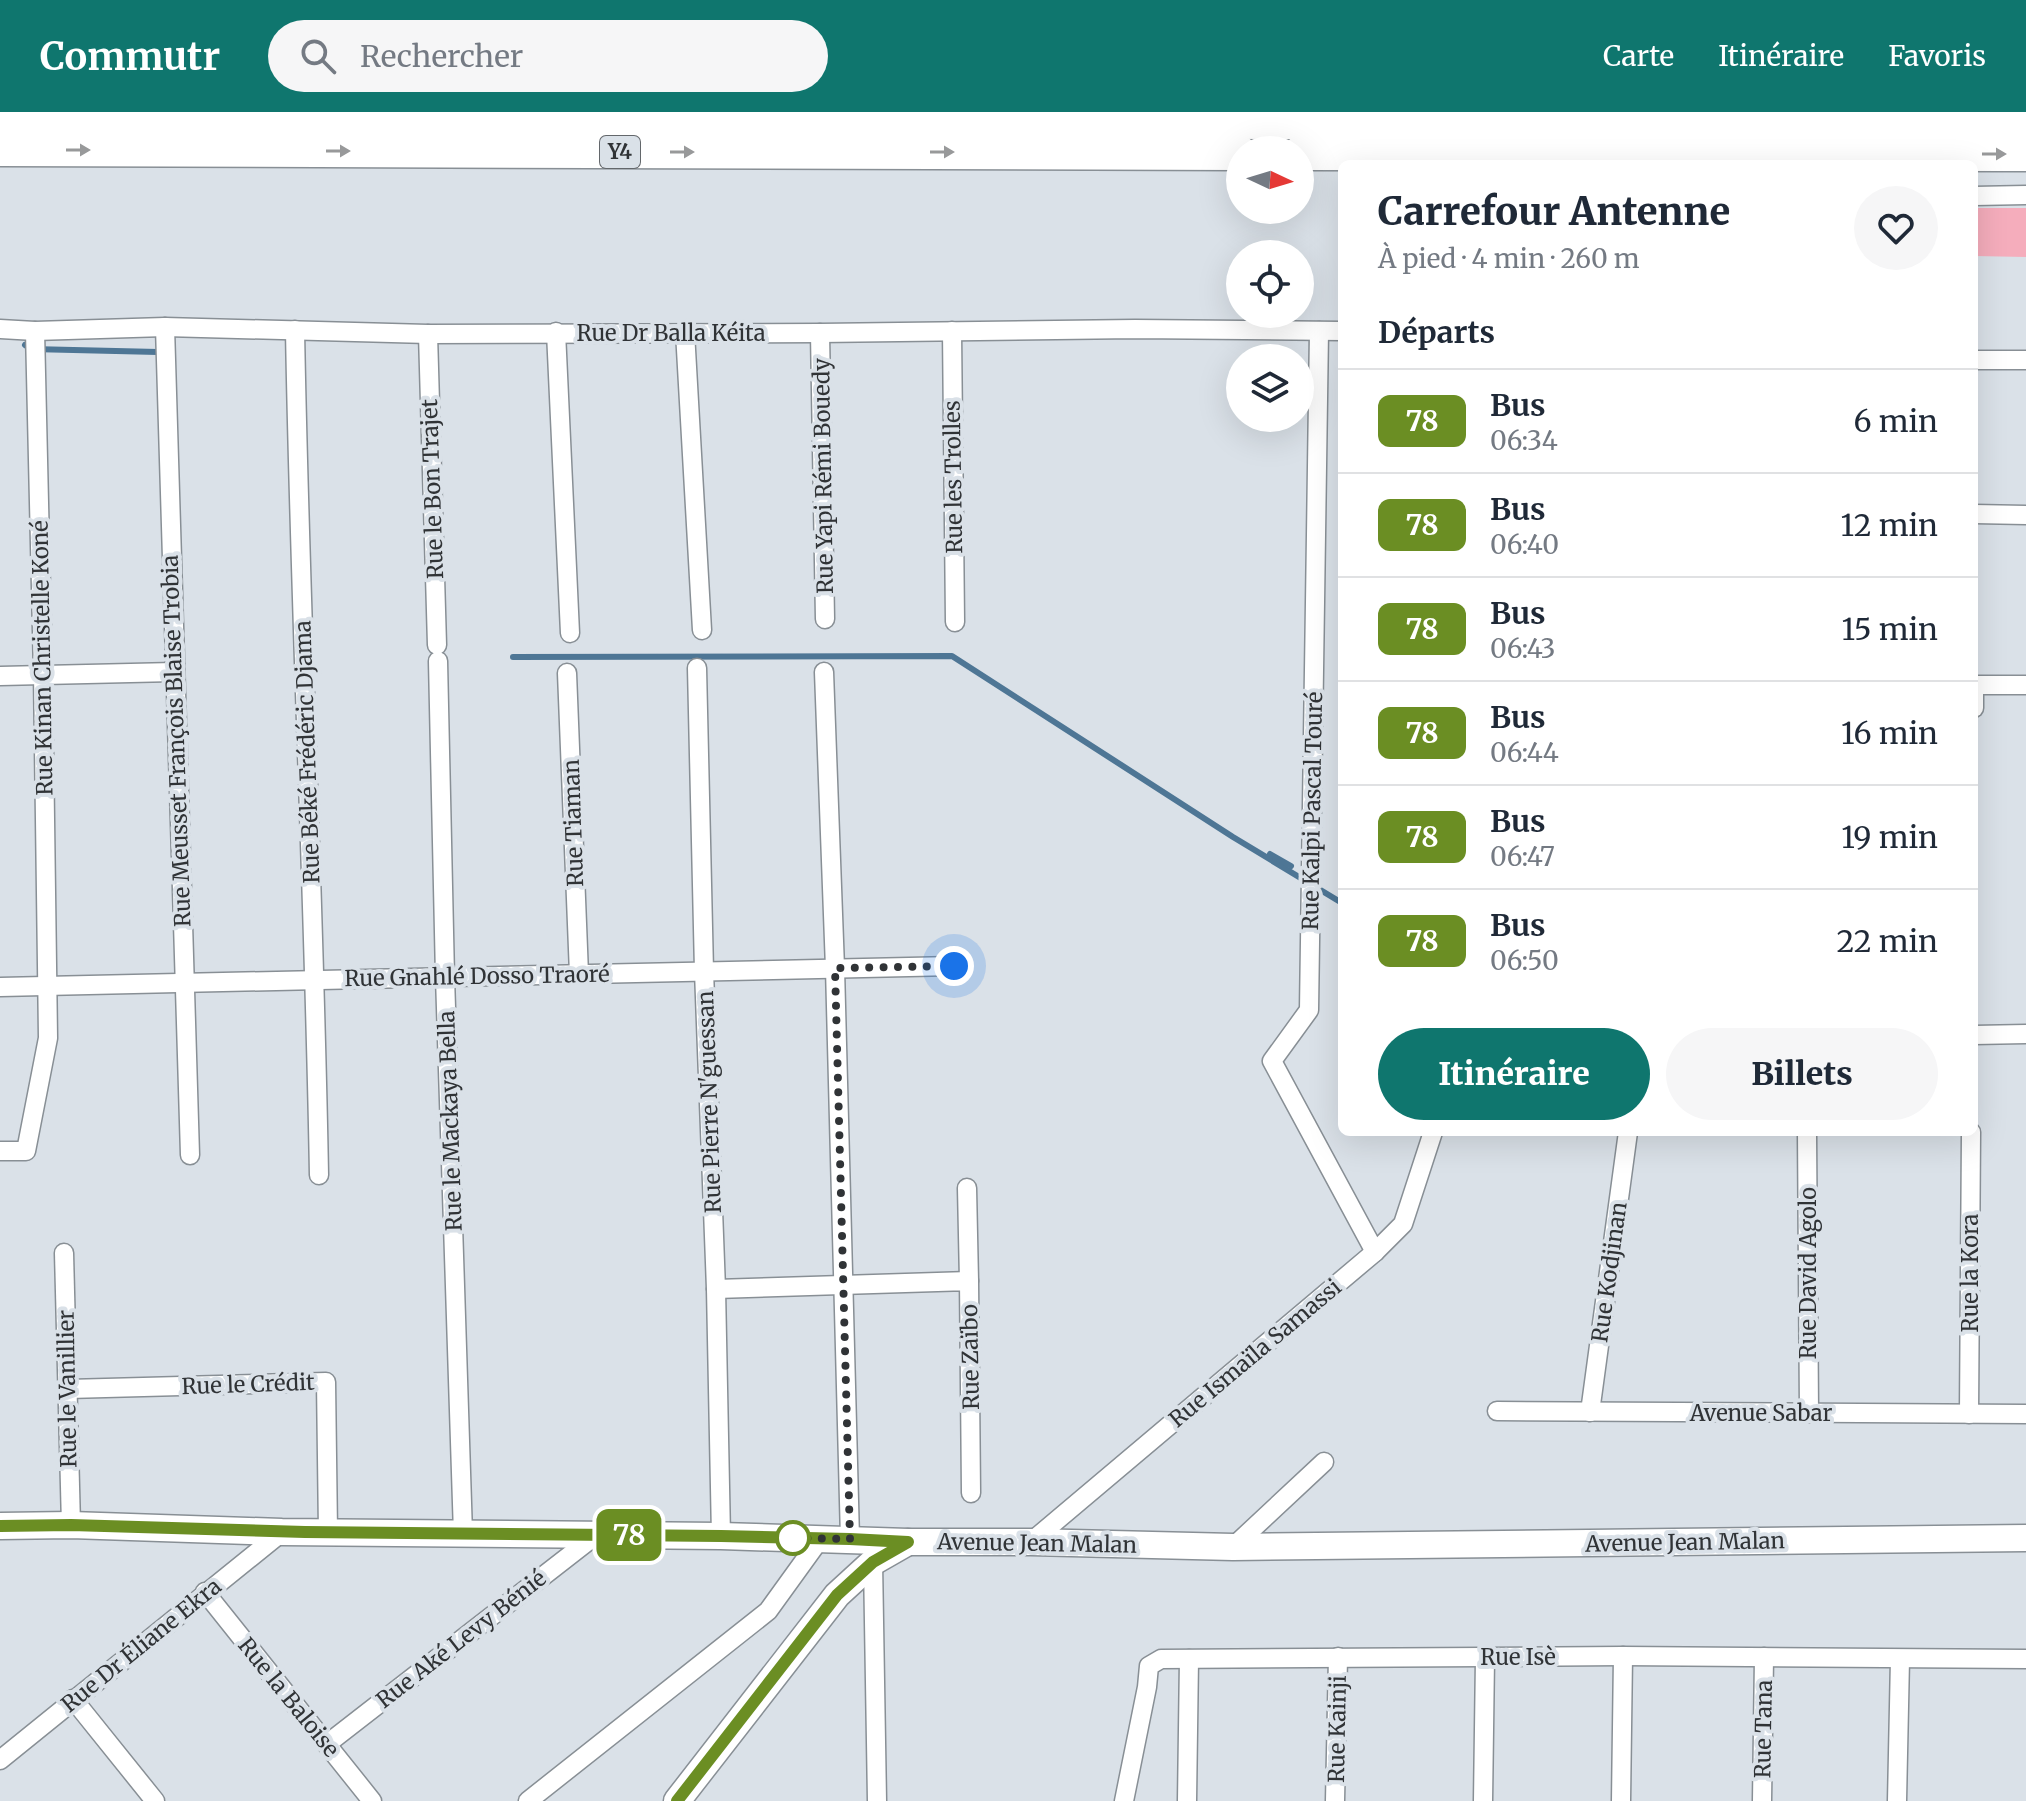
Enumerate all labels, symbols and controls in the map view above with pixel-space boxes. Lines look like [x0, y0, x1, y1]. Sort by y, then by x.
search box [268, 20, 828, 92]
text: Commutr [40, 33, 220, 80]
icon: search [296, 34, 340, 78]
text: Rechercher [360, 37, 523, 75]
text: Carte [1603, 38, 1674, 74]
text: Itinéraire [1718, 38, 1844, 74]
text: Favoris [1888, 38, 1986, 74]
road number: Y4 [600, 136, 640, 168]
north arrow [1226, 136, 1314, 224]
map controls [1226, 136, 1314, 432]
one-way arrow [66, 144, 91, 156]
one-way arrow [326, 145, 351, 157]
one-way arrow [670, 146, 695, 158]
one-way arrow [930, 146, 955, 158]
one-way arrow [1982, 148, 2007, 160]
button: heart [1854, 186, 1938, 270]
text: Carrefour Antenne [1378, 188, 1730, 235]
button: locate [1226, 240, 1314, 328]
text: À pied · 4 min · 260 m [1378, 242, 1640, 275]
text: Départs [1378, 313, 1495, 351]
street label: Rue Dr Balla Kéita [576, 319, 766, 347]
button: layers [1226, 344, 1314, 432]
street label: Rue Yapi Rémi Bouedy [807, 358, 839, 594]
text: Bus [1490, 386, 1546, 424]
street label: Rue le Bon Trajet [415, 398, 449, 579]
street label: Rue les Trolles [938, 400, 968, 554]
text: 6 min [1853, 402, 1938, 440]
text: 78 [1405, 403, 1439, 439]
text: 06:34 [1490, 424, 1558, 457]
text: Bus [1490, 490, 1546, 528]
text: 12 min [1841, 506, 1938, 544]
text: 78 [1405, 507, 1439, 543]
street label: Rue Kinan Christelle Koné [26, 520, 58, 796]
text: 06:40 [1490, 528, 1559, 561]
street label: Rue Meusset François Blaise Trobia [156, 554, 196, 927]
text: Bus [1490, 594, 1546, 632]
text: 15 min [1841, 610, 1938, 648]
text: 78 [1405, 611, 1439, 647]
street label: Rue Béké Frédéric Djama [288, 620, 326, 884]
text: 06:43 [1490, 632, 1555, 665]
street label: Rue Kalpi Pascal Touré [1296, 691, 1328, 931]
text: Bus [1490, 698, 1546, 736]
text: 16 min [1841, 714, 1938, 752]
text: 78 [1405, 715, 1439, 751]
text: 06:44 [1490, 736, 1559, 769]
street label: Rue Tiaman [557, 758, 589, 887]
text: Bus [1490, 802, 1546, 840]
text: 19 min [1841, 818, 1938, 856]
text: 78 [1405, 819, 1439, 855]
text: 06:47 [1490, 840, 1555, 873]
text: Bus [1490, 906, 1546, 944]
text: 22 min [1836, 922, 1938, 960]
text: 78 [1405, 923, 1439, 959]
text: 06:50 [1490, 944, 1559, 977]
your location [934, 946, 974, 986]
street label: Rue Gnahlé Dosso Traoré [344, 960, 610, 992]
street label: Rue Pierre N'guessan [691, 990, 727, 1214]
street label: Rue le Mackaya Bella [432, 1010, 468, 1232]
button: Itinéraire [1378, 1028, 1650, 1120]
button: Billets [1666, 1028, 1938, 1120]
street label: Rue David Agolo [1794, 1187, 1822, 1359]
street label: Rue Kodjinan [1585, 1199, 1633, 1344]
street label: Rue la Kora [1956, 1213, 1984, 1332]
street label: Rue Ismaïla Samassi [1163, 1273, 1347, 1433]
street label: Rue Zaïbo [955, 1304, 985, 1410]
street label: Rue le Vanillier [52, 1310, 82, 1468]
street label: Rue le Crédit [181, 1368, 315, 1400]
street label: Avenue Sabar [1689, 1399, 1832, 1427]
line badge: 78 [593, 1509, 665, 1561]
text: 78 [612, 1517, 646, 1553]
unlabelled marker [776, 1521, 810, 1555]
street label: Avenue Jean Malan [1584, 1526, 1786, 1558]
street label: Avenue Jean Malan [936, 1527, 1138, 1559]
street label: Rue Aké Levy Bénié [370, 1564, 552, 1714]
street label: Rue Dr Éliane Ekra [55, 1571, 227, 1718]
street label: Rue la Baloise [232, 1632, 346, 1762]
street label: Rue Isè [1480, 1643, 1556, 1671]
street label: Rue Kainji [1322, 1675, 1352, 1783]
street label: Rue Tana [1748, 1679, 1778, 1778]

